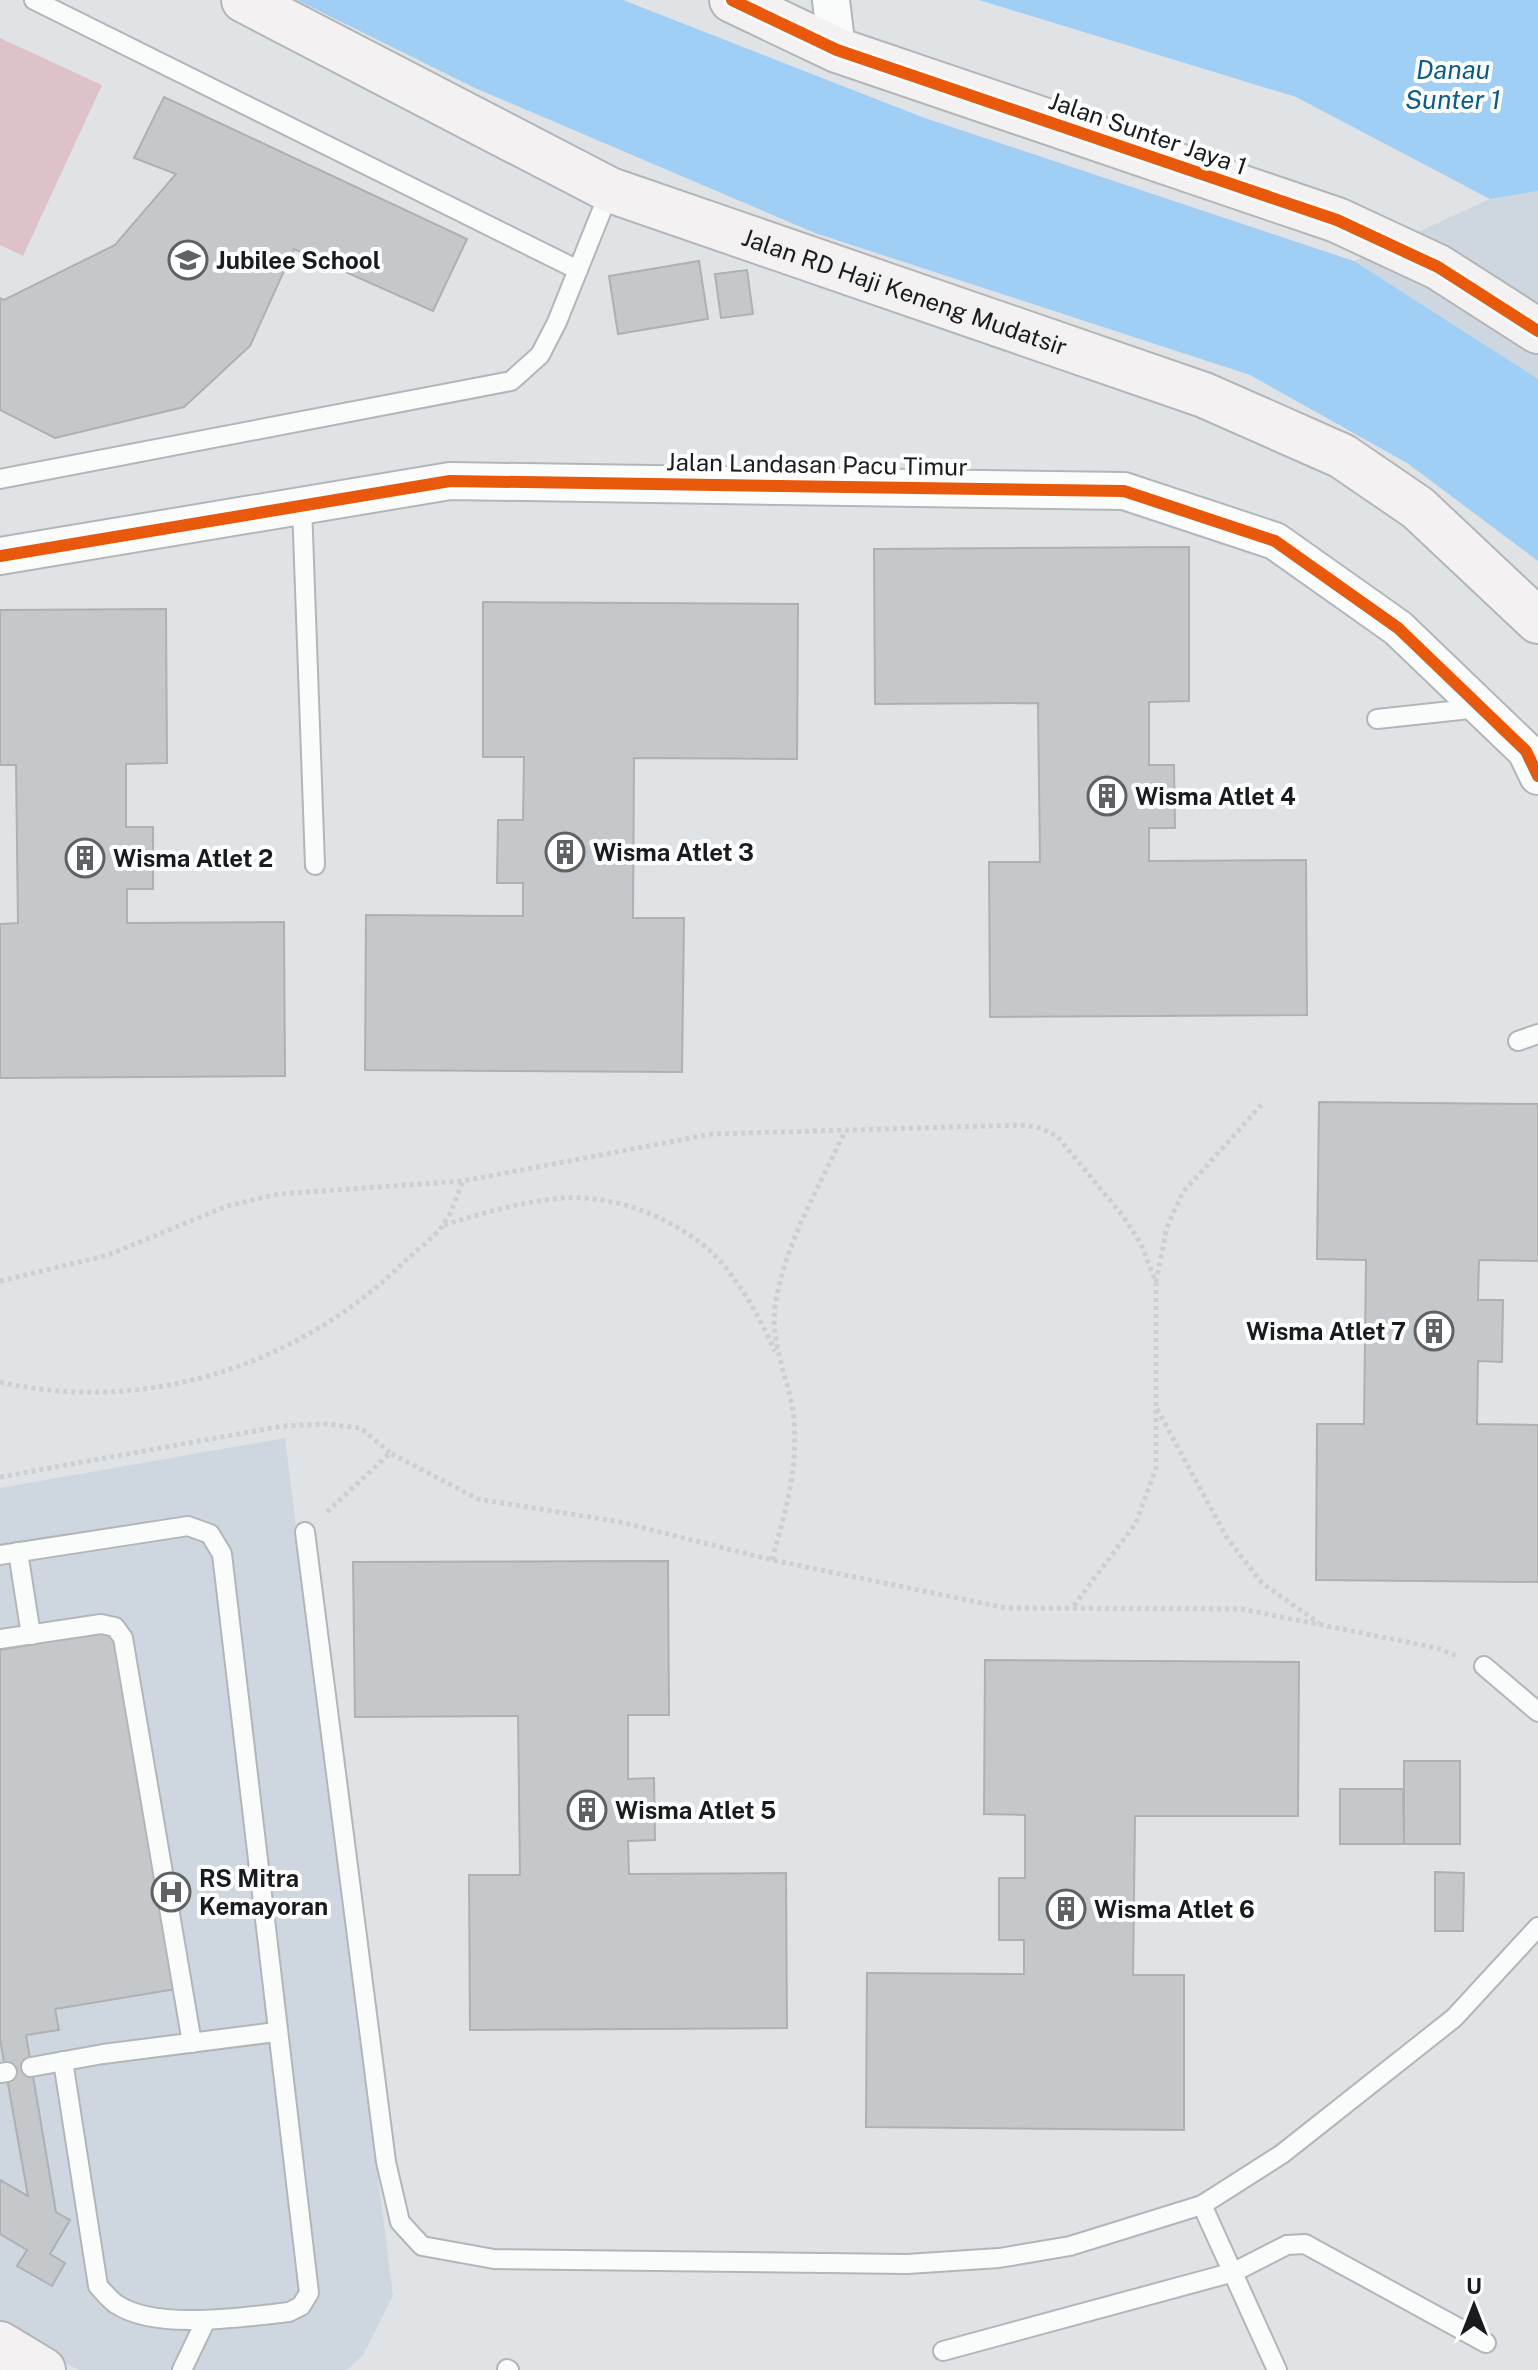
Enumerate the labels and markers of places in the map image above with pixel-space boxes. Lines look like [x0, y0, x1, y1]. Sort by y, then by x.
school or university icon: Jubilee School [167, 239, 209, 281]
place label: Jubilee School [216, 246, 381, 274]
building icon: Wisma Atlet 4 [1086, 775, 1128, 817]
place label: Wisma Atlet 4 [1135, 782, 1296, 810]
building icon: Wisma Atlet 3 [544, 831, 586, 873]
building icon: Wisma Atlet 2 [64, 837, 106, 879]
place label: Wisma Atlet 3 [593, 838, 754, 866]
place label: Wisma Atlet 2 [113, 844, 273, 872]
building icon: Wisma Atlet 7 [1413, 1310, 1455, 1352]
place label: Wisma Atlet 7 [1246, 1317, 1406, 1345]
building icon: Wisma Atlet 5 [566, 1789, 608, 1831]
place label: Wisma Atlet 5 [615, 1796, 776, 1824]
place label: RS Mitra Kemayoran [199, 1864, 328, 1920]
hospital icon: RS Mitra Kemayoran [150, 1871, 192, 1913]
building icon: Wisma Atlet 6 [1045, 1888, 1087, 1930]
place label: Wisma Atlet 6 [1094, 1895, 1255, 1923]

